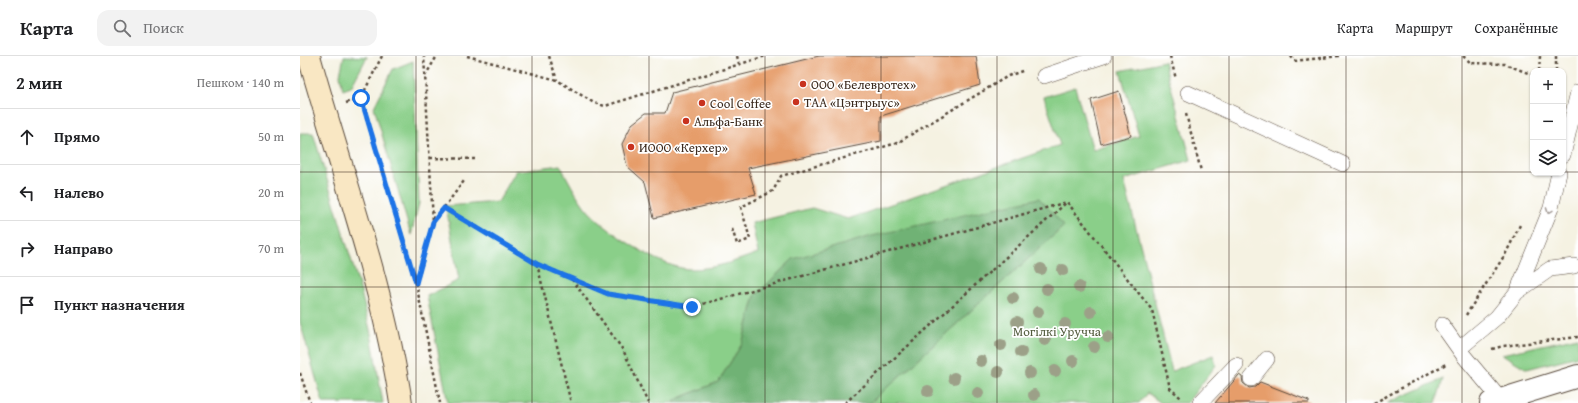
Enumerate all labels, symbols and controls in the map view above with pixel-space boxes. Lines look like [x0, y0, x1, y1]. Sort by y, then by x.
search box [97, 10, 377, 46]
text: Карта [20, 14, 73, 42]
icon: search [111, 17, 133, 39]
text: Поиск [143, 17, 184, 38]
text: Карта [1337, 18, 1373, 38]
text: Маршрут [1395, 18, 1453, 38]
text: Сохранённые [1475, 18, 1558, 38]
map controls [1530, 68, 1566, 176]
button: + [1530, 68, 1566, 104]
text: 2 мин [16, 70, 62, 95]
text: Пешком · 140 m [197, 73, 284, 92]
place label: ООО «Белевротех» [811, 75, 916, 94]
marker: ООО «Белевротех» [798, 79, 808, 89]
route start [352, 89, 370, 107]
place label: ТАА «Цэнтрыус» [804, 93, 900, 112]
place label: Cool Coffee [710, 94, 771, 113]
marker: ТАА «Цэнтрыус» [791, 97, 801, 107]
marker: Cool Coffee [697, 98, 707, 108]
button: − [1530, 104, 1566, 140]
place label: Альфа-Банк [694, 112, 763, 131]
marker: Альфа-Банк [681, 116, 691, 126]
icon: ahead [16, 126, 38, 148]
text: Прямо [54, 126, 100, 147]
text: 50 m [258, 127, 284, 146]
place label: ИООО «Керхер» [639, 138, 728, 157]
button: layers [1530, 140, 1566, 176]
marker: ИООО «Керхер» [626, 142, 636, 152]
icon: left [16, 182, 38, 204]
text: Налево [54, 182, 104, 203]
text: 20 m [258, 183, 284, 202]
one-way arrow [1545, 207, 1554, 214]
icon: right [16, 238, 38, 260]
text: Направо [54, 238, 113, 259]
text: 70 m [258, 239, 284, 258]
icon: arrive [16, 294, 38, 316]
text: Пункт назначения [54, 294, 185, 315]
route end [683, 298, 701, 316]
park label: Могілкі Уручча [1013, 322, 1102, 341]

